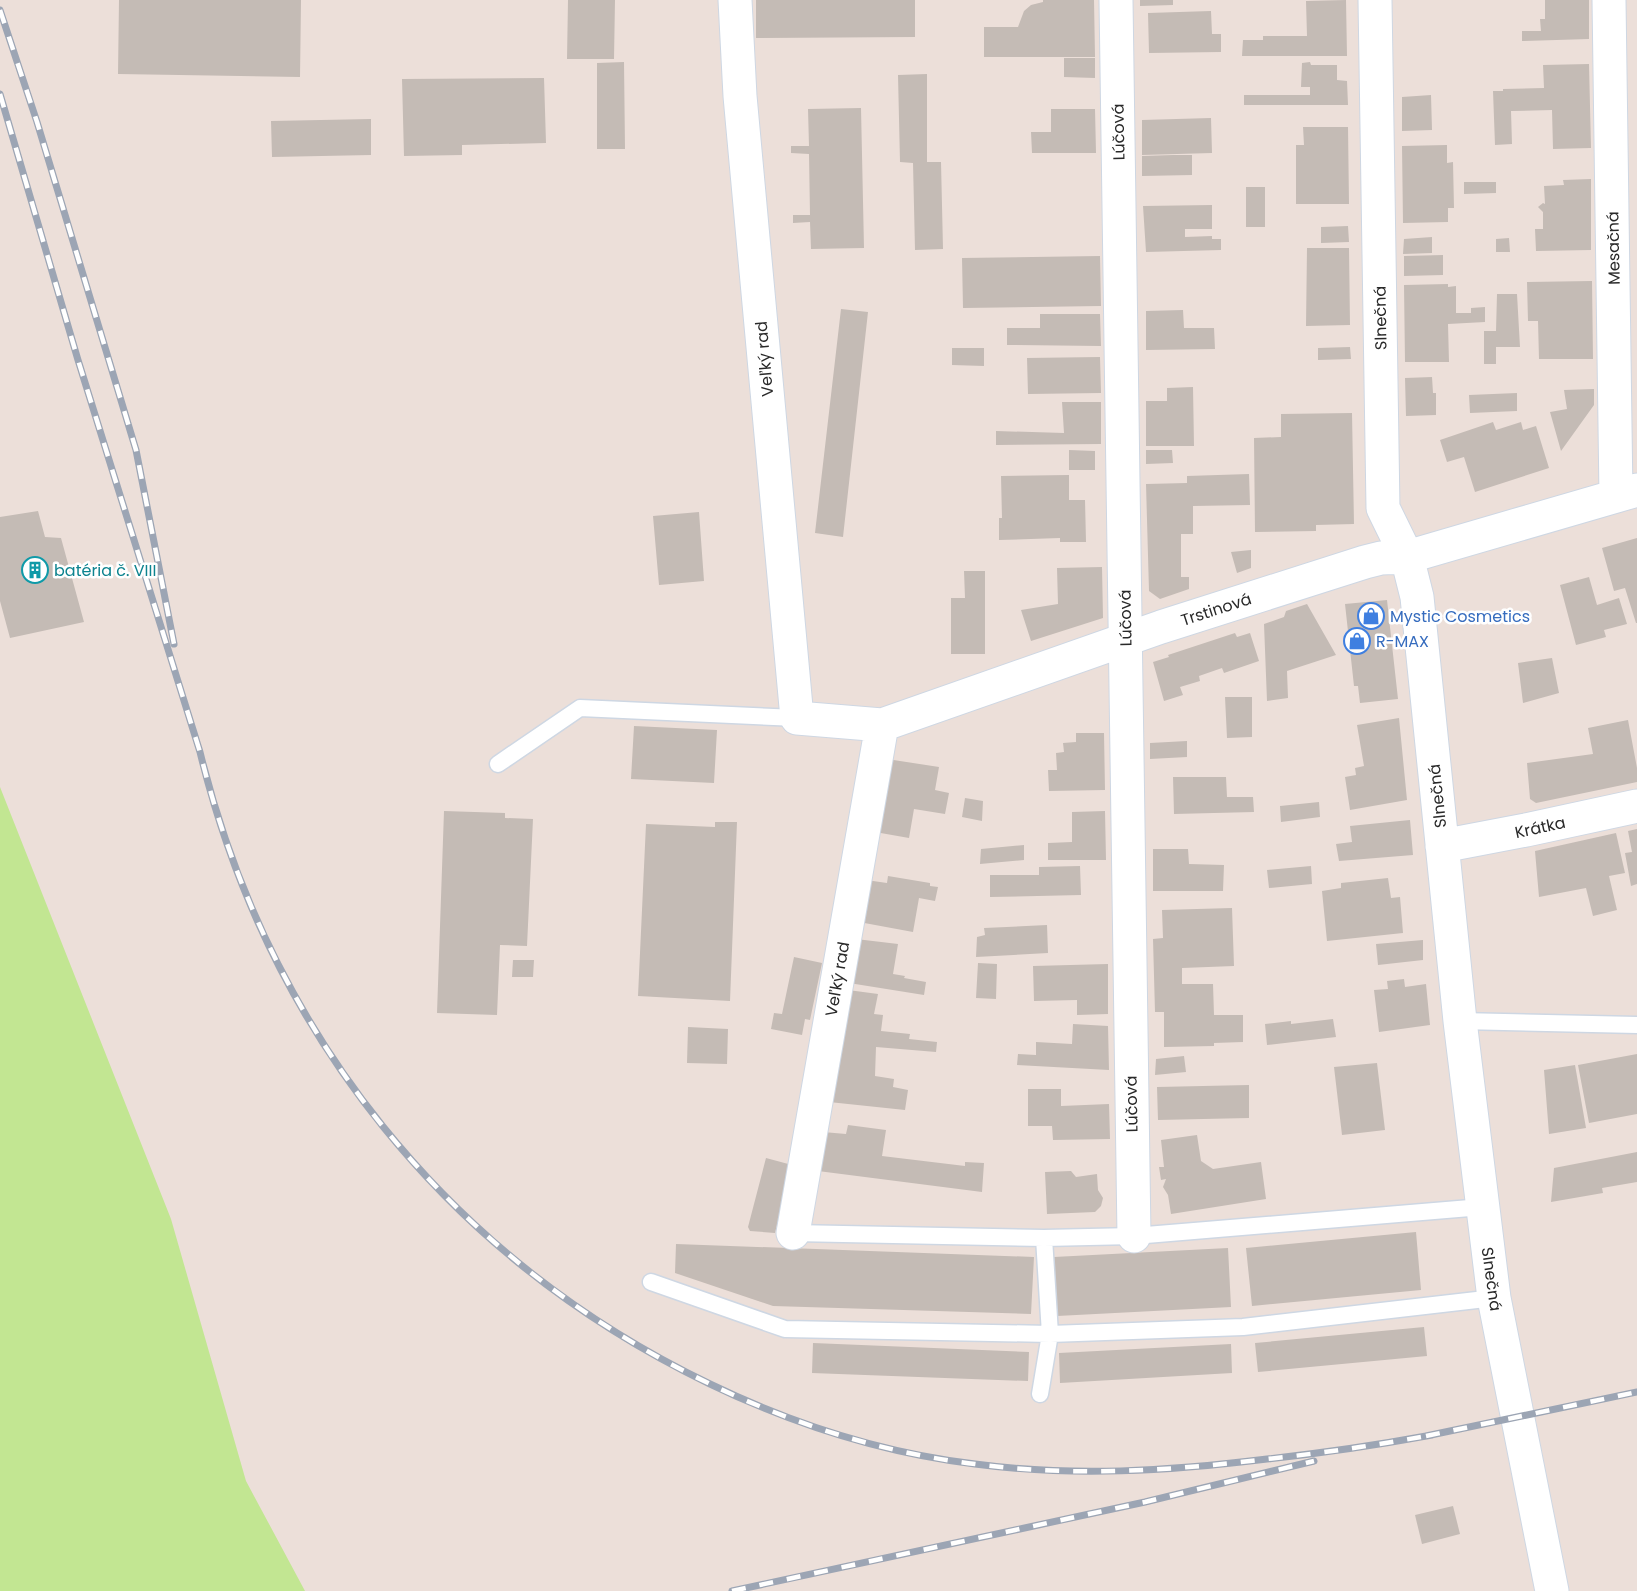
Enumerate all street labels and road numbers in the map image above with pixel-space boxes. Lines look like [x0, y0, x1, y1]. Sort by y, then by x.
street label: Lúčová [1107, 103, 1130, 161]
street label: Mesačná [1601, 211, 1626, 285]
street label: Slnečná [1368, 286, 1393, 350]
street label: Veľký rad [750, 320, 779, 398]
street label: Trstinová [1178, 587, 1254, 632]
street label: Lúčová [1114, 589, 1137, 647]
street label: Slnečná [1423, 763, 1452, 829]
street label: Krátka [1513, 811, 1568, 844]
street label: Veľký rad [820, 940, 855, 1018]
street label: Lúčová [1120, 1075, 1143, 1133]
street label: Slnečná [1476, 1246, 1507, 1312]

